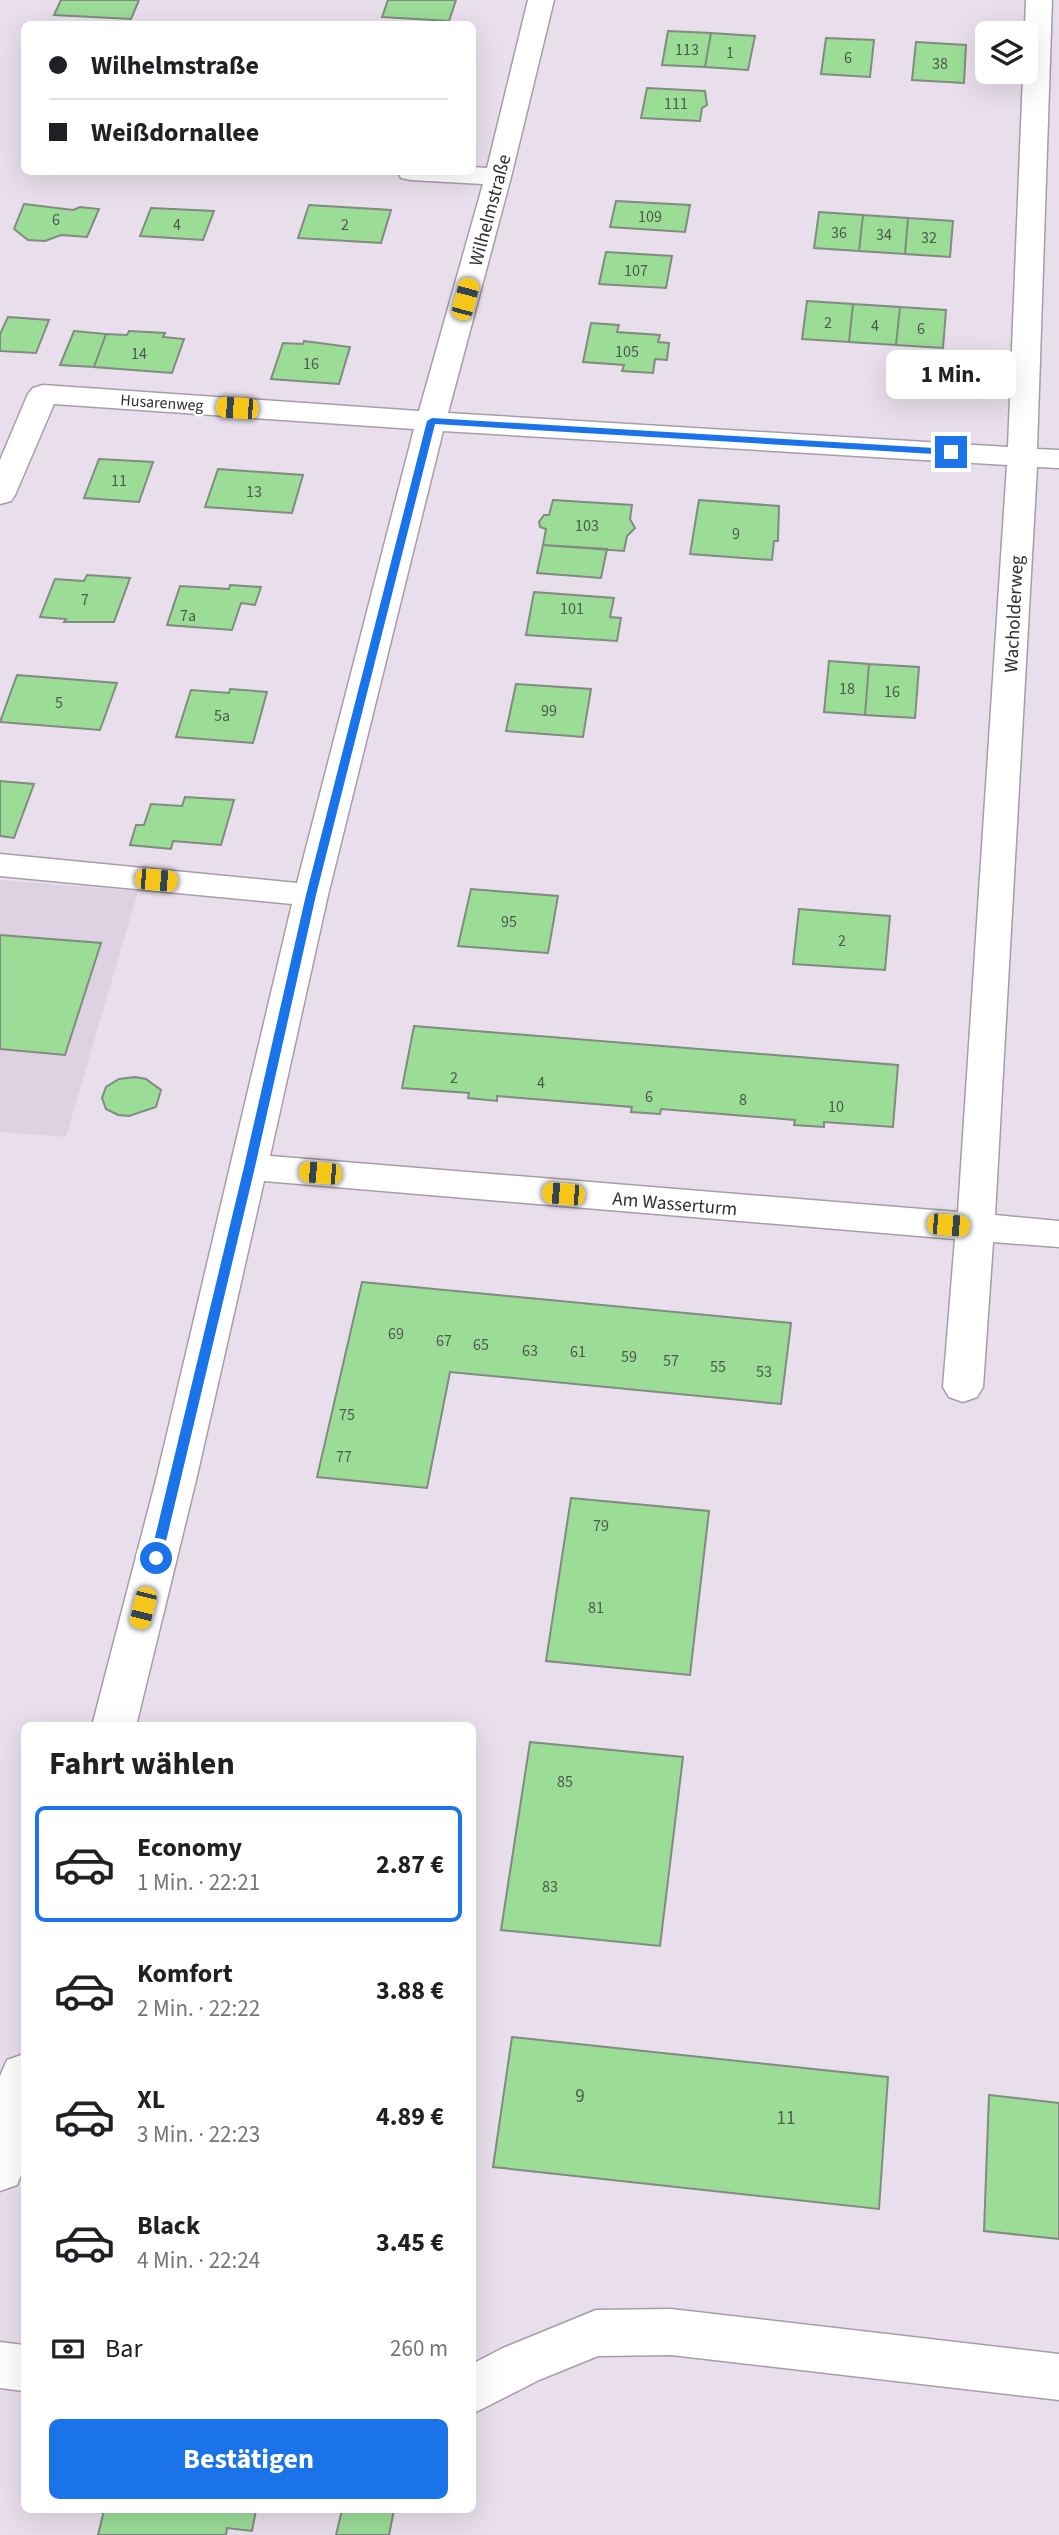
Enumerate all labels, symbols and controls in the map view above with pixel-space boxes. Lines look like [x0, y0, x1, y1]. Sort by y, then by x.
map controls [975, 21, 1038, 84]
button: layers [975, 21, 1038, 84]
house number: 113 [675, 39, 699, 61]
house number: 1 [726, 42, 734, 64]
text: Wilhelmstraße [91, 47, 259, 84]
house number: 6 [844, 47, 852, 69]
house number: 38 [932, 53, 948, 75]
house number: 111 [664, 93, 688, 115]
text: Weißdornallee [91, 114, 259, 151]
street label: Wilhelmstraße [463, 151, 518, 269]
house number: 109 [638, 206, 662, 228]
house number: 6 [52, 209, 60, 231]
house number: 4 [173, 214, 181, 236]
house number: 2 [341, 214, 349, 236]
house number: 36 [831, 222, 847, 244]
house number: 34 [876, 224, 892, 246]
house number: 32 [921, 227, 937, 249]
house number: 107 [624, 260, 648, 282]
car [450, 276, 481, 322]
house number: 2 [824, 312, 832, 334]
house number: 4 [871, 315, 879, 337]
house number: 6 [917, 318, 925, 340]
house number: 105 [615, 341, 639, 363]
house number: 14 [131, 343, 147, 365]
callout: 1 Min. [886, 350, 1016, 400]
house number: 16 [303, 353, 319, 375]
text: 1 Min. [921, 358, 981, 391]
street label: Husarenweg [120, 389, 204, 417]
car [216, 396, 259, 420]
route end [935, 436, 967, 468]
house number: 11 [111, 470, 127, 492]
house number: 13 [246, 481, 262, 503]
house number: 103 [575, 515, 599, 537]
house number: 9 [732, 523, 740, 545]
street label: Wacholderweg [998, 554, 1031, 674]
house number: 7 [81, 589, 89, 611]
house number: 101 [560, 598, 584, 620]
house number: 7a [180, 605, 196, 627]
house number: 18 [839, 678, 855, 700]
house number: 16 [884, 681, 900, 703]
house number: 5 [55, 692, 63, 714]
house number: 99 [541, 700, 557, 722]
house number: 5a [214, 705, 230, 727]
car [135, 868, 178, 892]
house number: 95 [501, 911, 517, 933]
house number: 2 [838, 930, 846, 952]
house number: 2 [450, 1067, 458, 1089]
house number: 4 [537, 1072, 545, 1094]
house number: 6 [645, 1086, 653, 1108]
house number: 8 [739, 1089, 747, 1111]
house number: 10 [828, 1096, 844, 1118]
car [299, 1161, 342, 1185]
car [542, 1182, 585, 1206]
street label: Am Wasserturm [611, 1186, 738, 1223]
car [927, 1213, 970, 1237]
house number: 69 [388, 1323, 404, 1345]
house number: 67 [436, 1330, 452, 1352]
house number: 65 [473, 1334, 489, 1356]
house number: 63 [522, 1340, 538, 1362]
house number: 61 [570, 1341, 586, 1363]
house number: 59 [621, 1346, 637, 1368]
house number: 57 [663, 1350, 679, 1372]
house number: 55 [710, 1356, 726, 1378]
house number: 53 [756, 1361, 772, 1383]
house number: 75 [339, 1404, 355, 1426]
house number: 77 [336, 1446, 352, 1468]
house number: 79 [593, 1515, 609, 1537]
route start [140, 1542, 172, 1574]
car [128, 1585, 159, 1631]
house number: 81 [588, 1597, 604, 1619]
text: Fahrt wählen [49, 1741, 235, 1787]
house number: 85 [557, 1771, 573, 1793]
text: Economy [137, 1829, 242, 1866]
icon: car [53, 1833, 116, 1896]
text: 2.87 € [376, 1846, 444, 1883]
text: 1 Min. · 22:21 [137, 1866, 260, 1899]
house number: 83 [542, 1876, 558, 1898]
text: Komfort [137, 1955, 233, 1992]
icon: car [53, 1959, 116, 2022]
text: 3.88 € [376, 1972, 444, 2009]
text: 2 Min. · 22:22 [137, 1992, 260, 2025]
text: XL [137, 2081, 165, 2118]
house number: 9 [575, 2083, 585, 2110]
icon: car [53, 2085, 116, 2148]
text: 4.89 € [376, 2098, 444, 2135]
house number: 11 [777, 2105, 795, 2132]
text: 3 Min. · 22:23 [137, 2118, 260, 2151]
text: Black [137, 2207, 200, 2244]
icon: car [53, 2211, 116, 2274]
text: 3.45 € [376, 2224, 444, 2261]
text: 4 Min. · 22:24 [137, 2244, 260, 2277]
icon: cash [49, 2330, 87, 2368]
text: Bar [105, 2330, 142, 2367]
text: 260 m [390, 2332, 448, 2365]
button: Bestätigen [49, 2419, 448, 2499]

